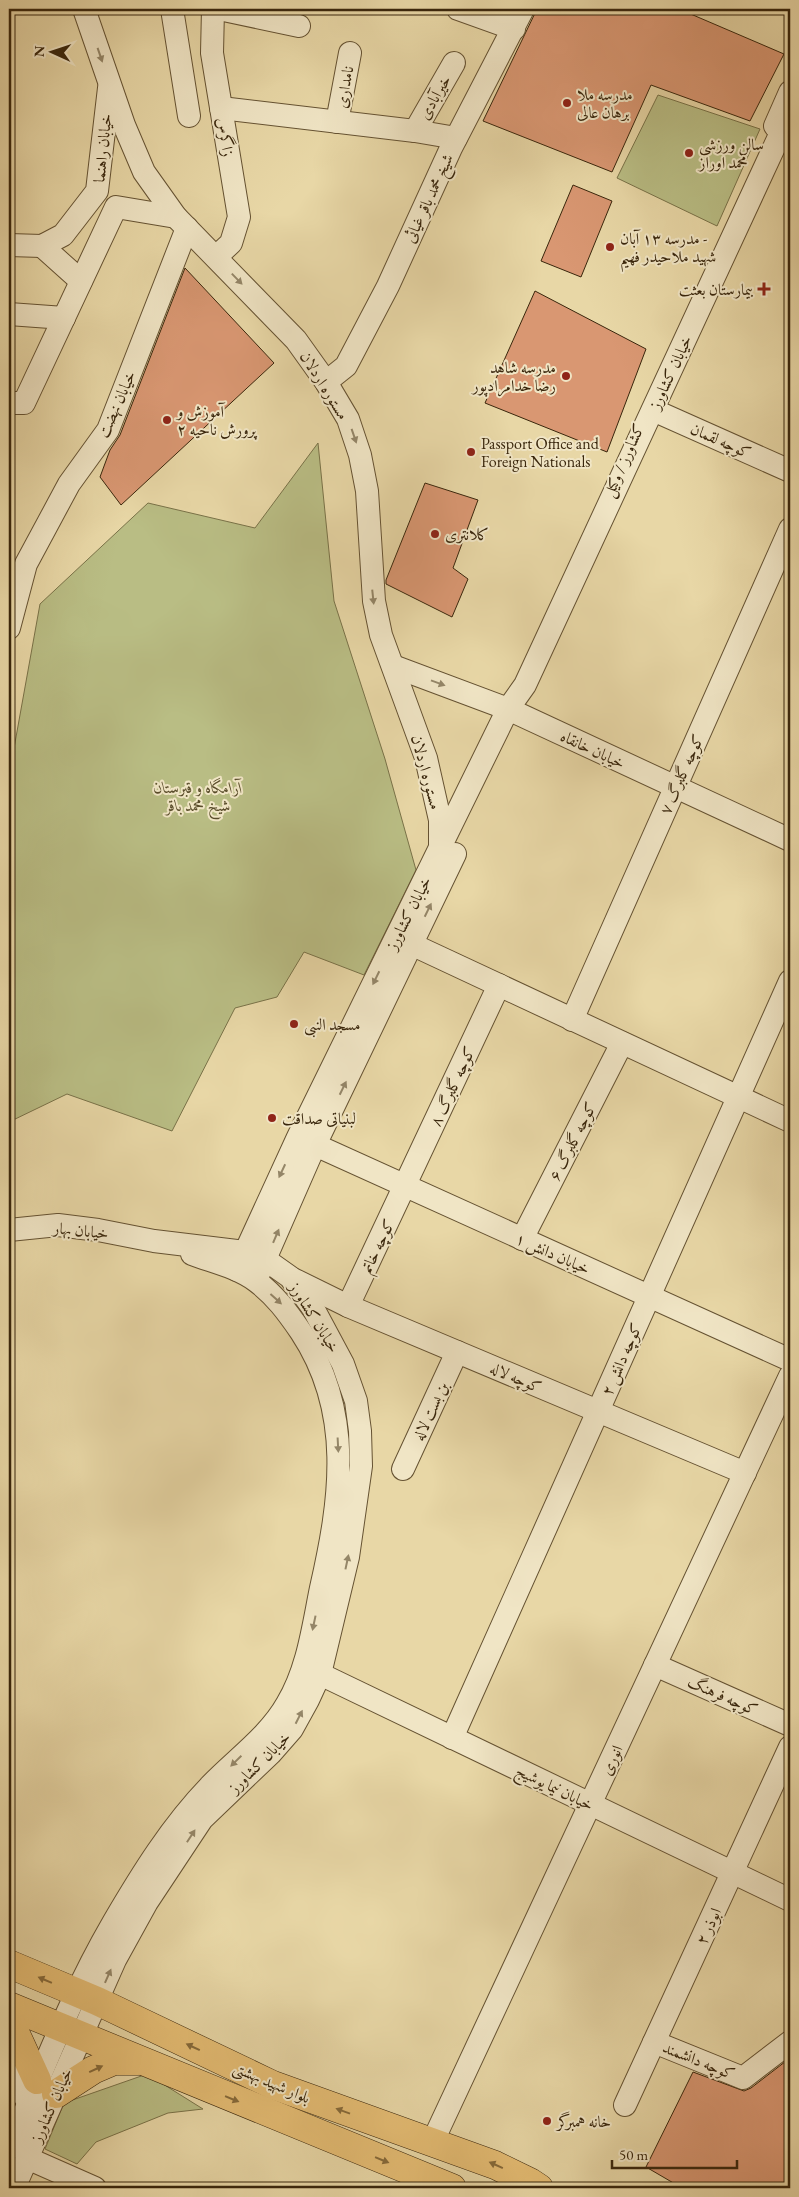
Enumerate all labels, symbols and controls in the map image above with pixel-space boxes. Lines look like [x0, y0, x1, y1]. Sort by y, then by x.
north arrow [28, 28, 78, 78]
text: N [30, 45, 48, 57]
one-way arrow [96, 48, 104, 63]
street label: نامداری [330, 64, 359, 110]
street label: خیرآبادی [413, 71, 456, 123]
place label: مدرسه ملا برهان عالی [577, 84, 633, 123]
marker: مدرسه ملا برهان عالی [561, 97, 573, 109]
street label: خیابان راهنما [88, 113, 117, 184]
street label: زاگرس [212, 116, 239, 158]
place label: سالن ورزشی محمد اوراز [697, 134, 764, 173]
marker: سالن ورزشی محمد اوراز [683, 147, 695, 159]
street label: شیخ محمد باقر غیاثی [399, 150, 462, 248]
place label: مدرسه ۱۳ آبان - شهید ملاحیدر فهیم [620, 228, 716, 273]
marker: مدرسه ۱۳ آبان - شهید ملاحیدر فهیم [604, 241, 616, 253]
one-way arrow [231, 273, 243, 285]
place label: بیمارستان بعثت [679, 279, 753, 300]
marker: بیمارستان بعثت [757, 282, 771, 296]
street label: خیابان کشاورز [643, 332, 697, 415]
street label: مستوره اردلان [295, 347, 354, 423]
place label: مدرسه شاهد رضا خدامرادپور [470, 357, 556, 397]
street label: خیابان نهضت [92, 367, 141, 441]
marker: مدرسه شاهد رضا خدامرادپور [560, 370, 572, 382]
place label: آموزش و پرورش ناحیه ۲ [175, 401, 258, 440]
marker: آموزش و پرورش ناحیه ۲ [161, 414, 173, 426]
street label: کوچه لقمان [687, 418, 754, 464]
street label: کشاورز / وکیل [598, 420, 650, 501]
one-way arrow [350, 429, 358, 444]
place label: Passport Office and Foreign Nationals [481, 433, 600, 472]
marker: Passport Office and Foreign Nationals [465, 446, 477, 458]
place label: کلانتری [445, 524, 489, 545]
marker: کلانتری [429, 528, 441, 540]
one-way arrow [370, 589, 378, 605]
one-way arrow [431, 680, 446, 687]
street label: خیابان خانقاه [557, 725, 629, 774]
street label: کوچه گلبرگ ۷ [654, 731, 709, 818]
street label: مستوره اردلان [406, 732, 447, 812]
park label: آرامگاه و قبرستان شیخ محمد باقر [153, 777, 243, 820]
street label: خیابان کشاورز [380, 873, 436, 955]
one-way arrow [424, 903, 432, 917]
one-way arrow [372, 971, 380, 985]
place label: مسجد النبی [304, 1014, 360, 1038]
marker: مسجد النبی [288, 1018, 300, 1030]
street label: کوچه گلبرگ ۸ [425, 1043, 481, 1130]
one-way arrow [339, 1081, 347, 1095]
street label: کوچه گلبرگ ۶ [544, 1098, 602, 1185]
place label: لبنیاتی ‌صداقت [282, 1108, 356, 1129]
marker: لبنیاتی ‌صداقت [266, 1112, 278, 1124]
one-way arrow [278, 1164, 286, 1178]
street label: کوچه خاتم [355, 1216, 403, 1279]
street label: خیابان بهار [50, 1217, 110, 1244]
street label: خیابان دانش ۱ [512, 1228, 593, 1279]
one-way arrow [273, 1229, 281, 1243]
street label: خیابان کشاورز [284, 1276, 345, 1357]
one-way arrow [269, 1293, 281, 1305]
street label: کوچه دانش ۲ [596, 1320, 648, 1399]
street label: کوچه لاله [486, 1357, 545, 1399]
street label: بن بست لاله [408, 1378, 453, 1444]
one-way arrow [335, 1437, 343, 1453]
one-way arrow [343, 1555, 351, 1570]
one-way arrow [310, 1615, 318, 1630]
street label: کوچه فرهنگ [684, 1671, 761, 1721]
one-way arrow [295, 1709, 303, 1724]
street label: خیابان کشاورز [222, 1727, 295, 1799]
street label: انوری [595, 1742, 627, 1779]
one-way arrow [230, 1755, 242, 1767]
street label: خیابان نیما یوشیج [511, 1760, 597, 1819]
one-way arrow [186, 1830, 195, 1843]
street label: ابوذر ۲ [691, 1904, 726, 1948]
one-way arrow [104, 1969, 112, 1983]
one-way arrow [38, 1976, 52, 1984]
street label: کوچه دانشمند [659, 2037, 738, 2085]
one-way arrow [186, 2043, 201, 2051]
street label: بلوار شهید بهشتی [230, 2057, 314, 2109]
one-way arrow [89, 2064, 103, 2072]
street label: خیابان کشاورز [25, 2065, 77, 2148]
one-way arrow [224, 2095, 239, 2103]
one-way arrow [335, 2107, 350, 2115]
place label: خانه همبرگر [555, 2111, 611, 2132]
marker: خانه همبرگر [541, 2115, 553, 2127]
scale bar [612, 2137, 736, 2169]
text: 50 m [619, 2145, 648, 2164]
one-way arrow [375, 2156, 389, 2164]
one-way arrow [489, 2161, 503, 2169]

